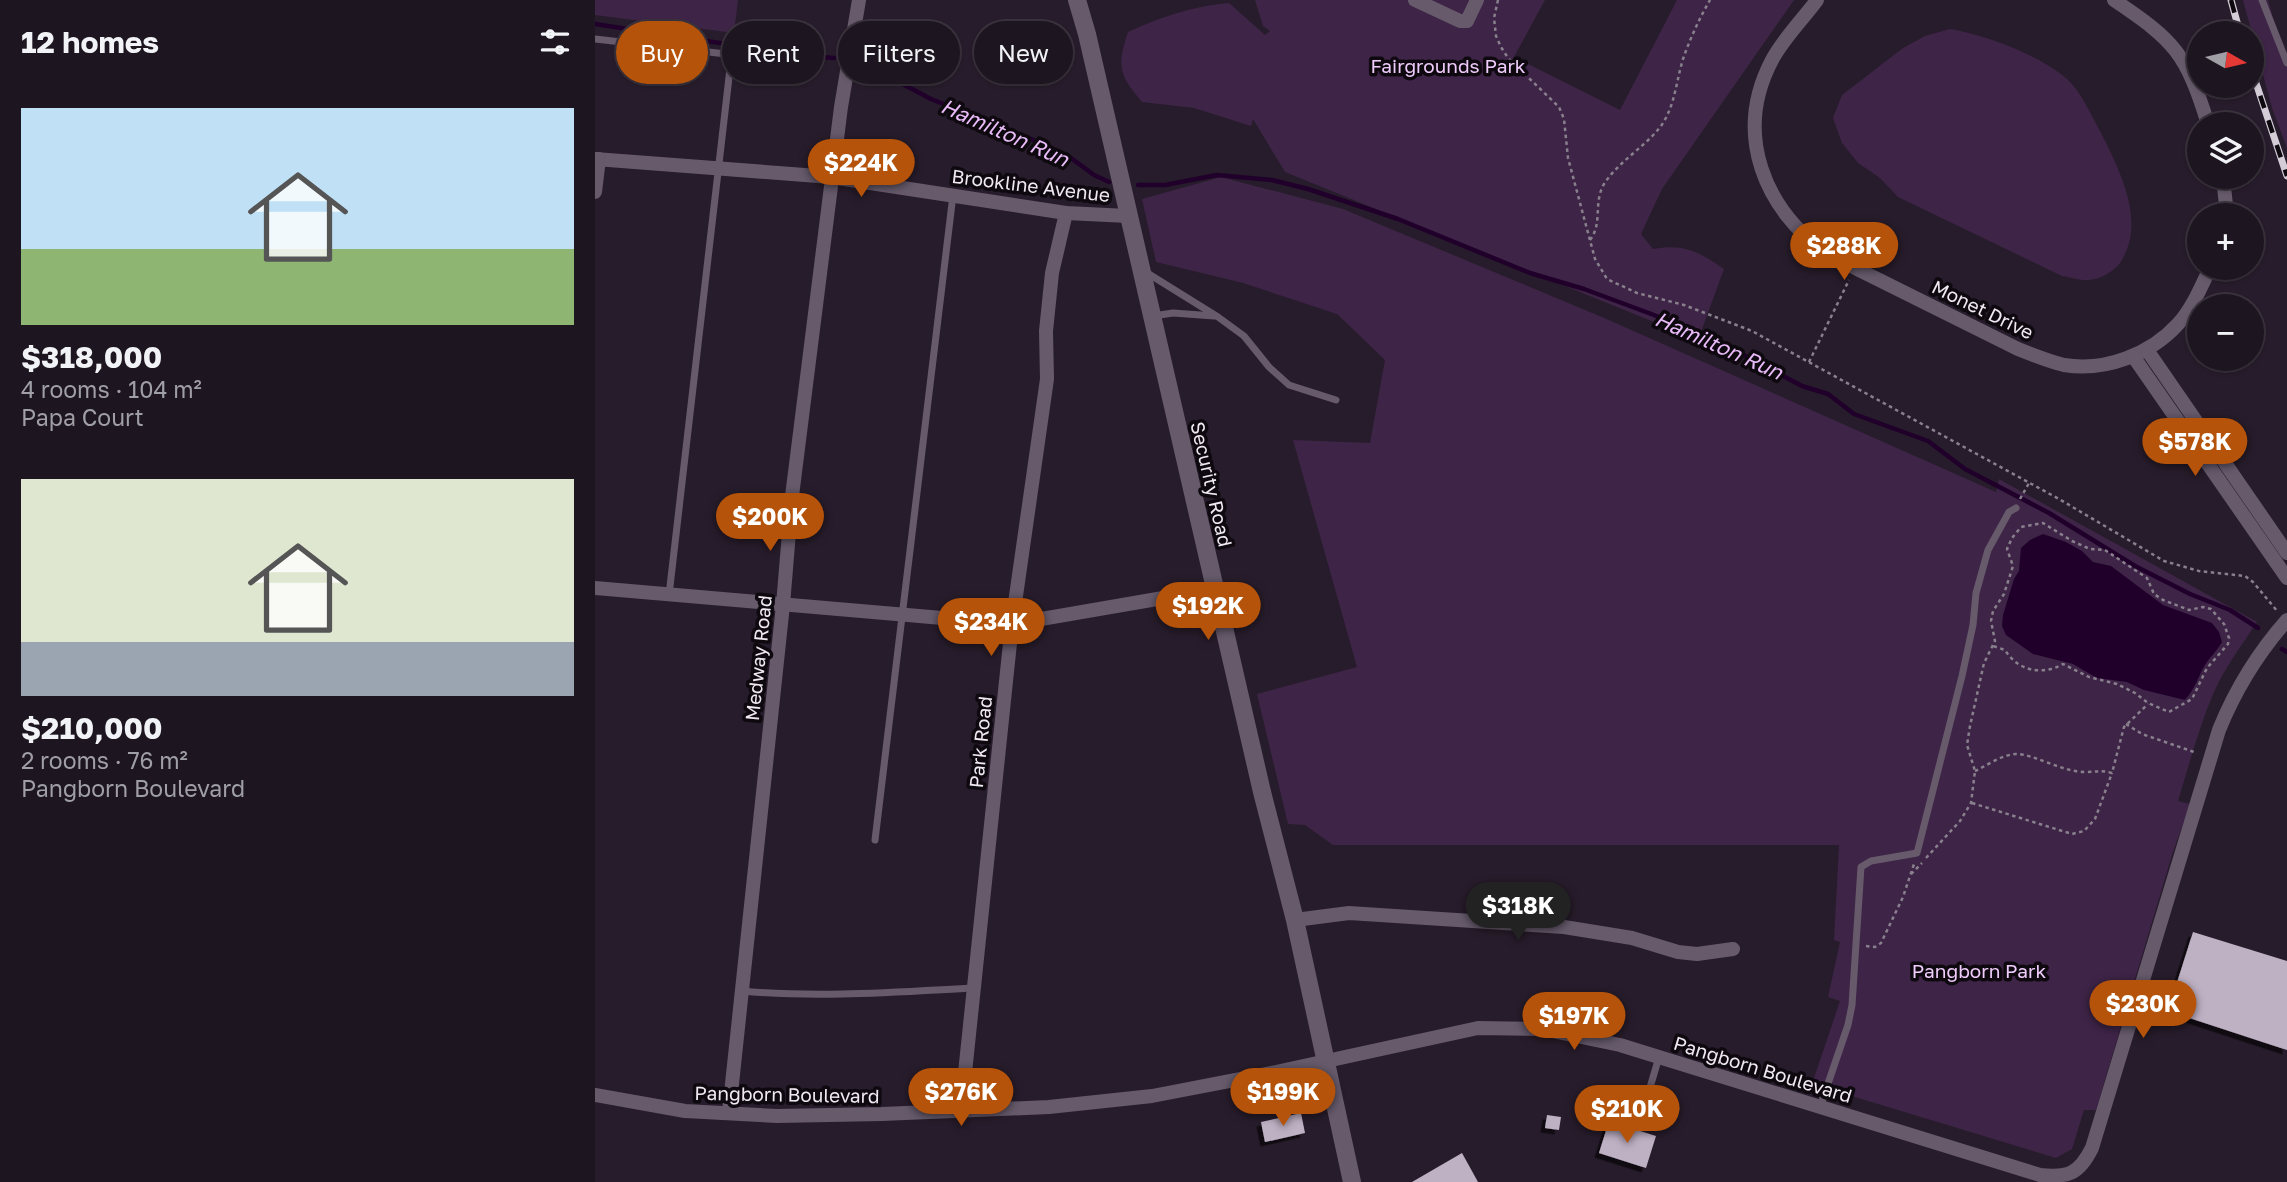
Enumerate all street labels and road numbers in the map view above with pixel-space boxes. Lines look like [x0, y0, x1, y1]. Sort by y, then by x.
street label: Brookline Avenue [951, 164, 1111, 206]
street label: Monet Drive [1929, 275, 2037, 343]
street label: Security Road [1186, 419, 1238, 549]
street label: Medway Road [740, 594, 776, 722]
street label: Park Road [964, 695, 996, 789]
street label: Pangborn Boulevard [1671, 1031, 1855, 1107]
street label: Pangborn Boulevard [694, 1081, 880, 1107]

